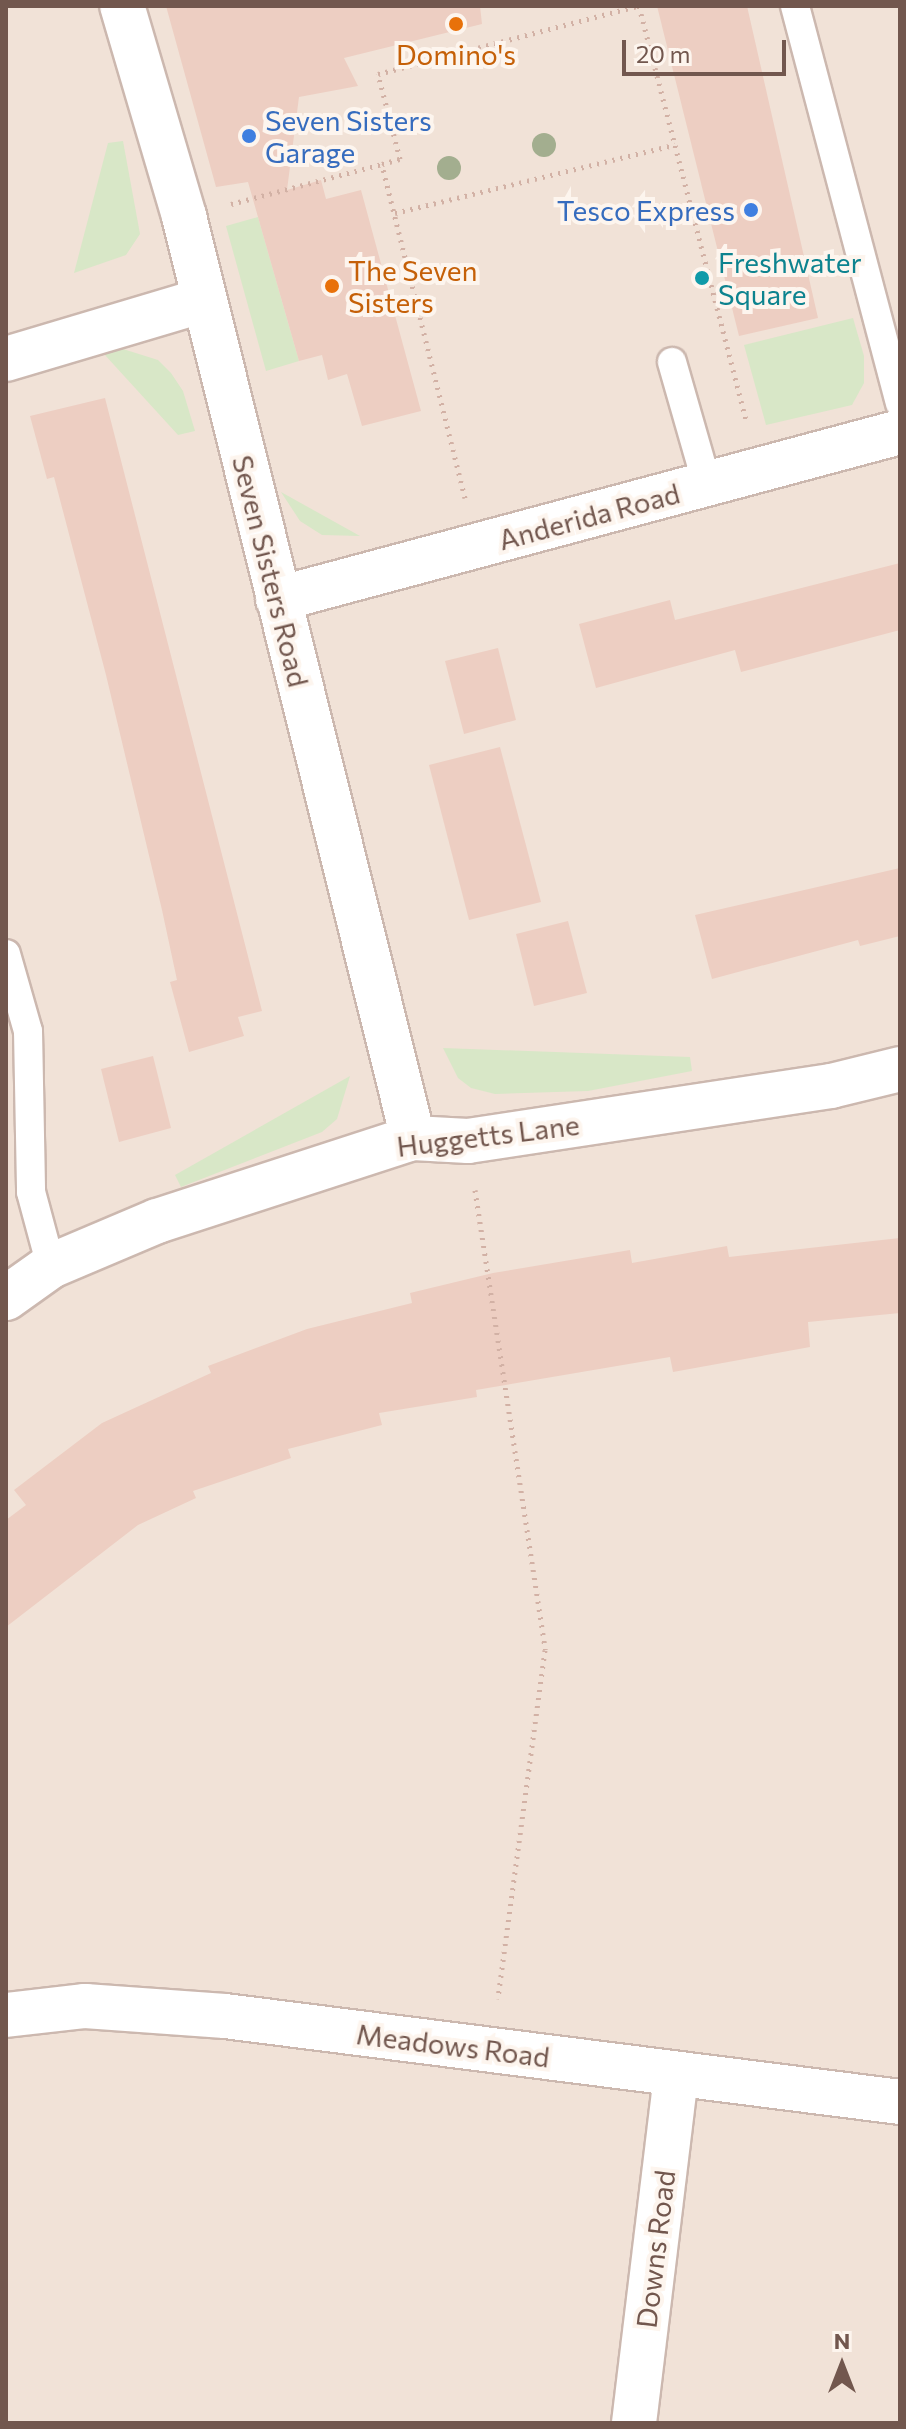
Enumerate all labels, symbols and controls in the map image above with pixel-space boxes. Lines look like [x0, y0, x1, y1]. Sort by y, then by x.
marker: Domino's [447, 15, 465, 33]
scale bar [626, 24, 790, 74]
place label: Domino's [396, 37, 516, 71]
text: 20 m [636, 39, 690, 68]
place label: Seven Sisters Garage [265, 103, 432, 169]
marker: Seven Sisters Garage [240, 127, 258, 145]
place label: Tesco Express [557, 193, 735, 227]
marker: Tesco Express [742, 201, 760, 219]
place label: Freshwater Square [718, 245, 862, 311]
place label: The Seven Sisters [348, 253, 478, 319]
marker: Freshwater Square [693, 269, 711, 287]
marker: The Seven Sisters [323, 277, 341, 295]
street label: Seven Sisters Road [226, 452, 316, 690]
street label: Anderida Road [495, 476, 683, 556]
street label: Huggetts Lane [395, 1107, 581, 1163]
street label: Meadows Road [354, 2016, 552, 2074]
street label: Downs Road [629, 2168, 681, 2330]
north arrow [802, 2325, 882, 2405]
text: N [834, 2327, 850, 2354]

